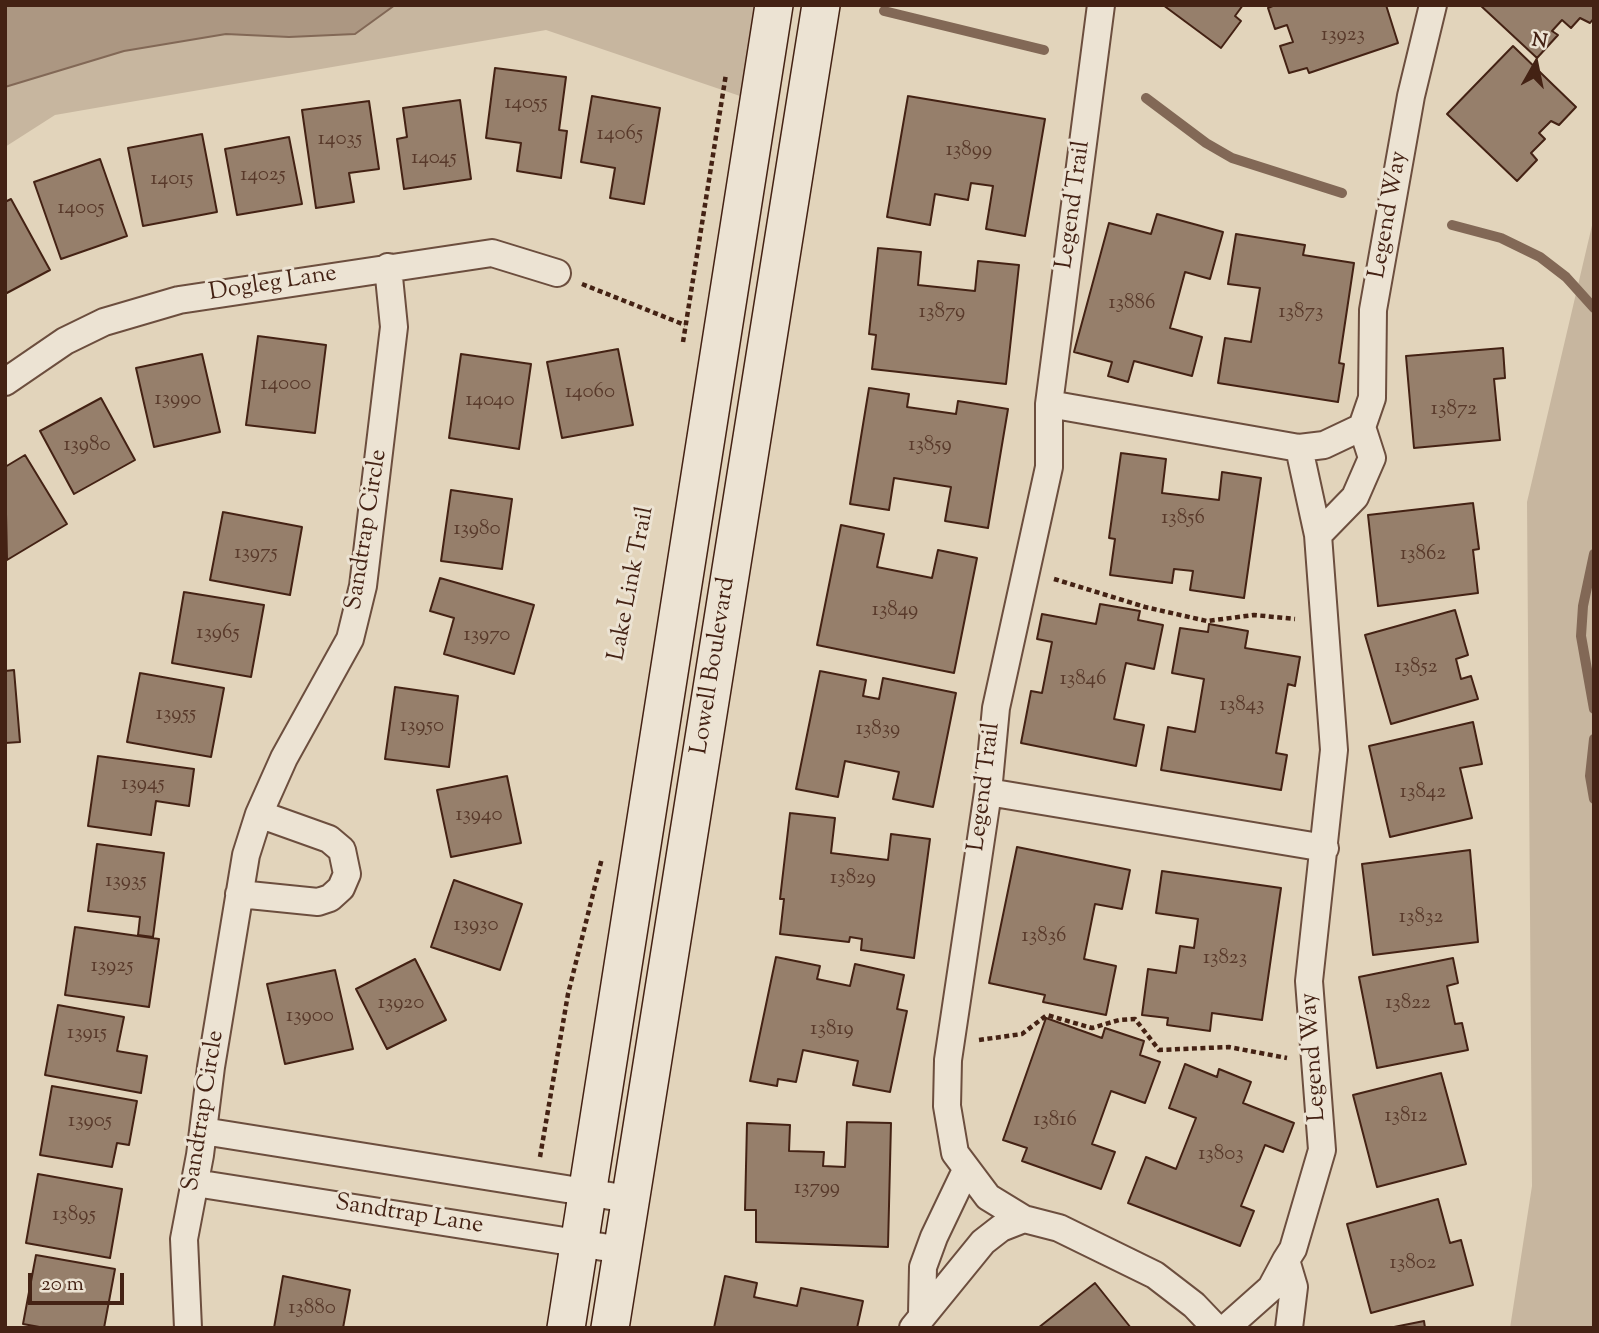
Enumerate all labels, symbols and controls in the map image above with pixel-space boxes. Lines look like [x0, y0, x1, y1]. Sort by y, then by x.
house number: 13923 [1321, 23, 1365, 49]
text: N [1530, 27, 1549, 56]
north arrow [1501, 28, 1571, 98]
house number: 14055 [504, 91, 548, 117]
house number: 14065 [597, 122, 643, 148]
house number: 14035 [318, 127, 362, 153]
house number: 13899 [946, 138, 992, 164]
street label: Legend Trail [1052, 139, 1098, 271]
house number: 14045 [411, 146, 457, 172]
street label: Legend Way [1365, 149, 1415, 281]
house number: 14025 [240, 163, 286, 189]
house number: 14015 [151, 167, 193, 193]
house number: 14005 [58, 196, 104, 222]
street label: Dogleg Lane [207, 261, 339, 309]
house number: 13886 [1108, 291, 1156, 317]
house number: 13879 [919, 300, 965, 326]
house number: 13873 [1278, 300, 1324, 326]
house number: 14000 [261, 372, 311, 398]
house number: 14060 [565, 380, 615, 406]
house number: 13990 [155, 387, 201, 413]
house number: 14040 [465, 388, 515, 414]
house number: 13872 [1431, 397, 1477, 423]
house number: 13980 [63, 433, 111, 459]
house number: 13859 [908, 433, 952, 459]
street label: Sandtrap Circle [341, 448, 395, 612]
street label: Lake Link Trail [604, 504, 662, 664]
house number: 13856 [1161, 506, 1205, 532]
house number: 13980 [453, 517, 501, 543]
house number: 13975 [234, 541, 278, 567]
house number: 13862 [1400, 542, 1446, 568]
street label: Lowell Boulevard [687, 575, 743, 757]
house number: 13849 [872, 598, 918, 624]
house number: 13965 [196, 621, 240, 647]
house number: 13970 [464, 623, 510, 649]
house number: 13852 [1394, 655, 1438, 681]
house number: 13846 [1060, 667, 1106, 693]
house number: 13843 [1220, 693, 1264, 719]
house number: 13955 [156, 702, 196, 728]
house number: 13950 [400, 714, 444, 740]
house number: 13839 [856, 717, 900, 743]
street label: Legend Trail [964, 721, 1008, 853]
house number: 13945 [121, 772, 165, 798]
house number: 13842 [1400, 780, 1446, 806]
house number: 13940 [455, 803, 503, 829]
house number: 13829 [830, 866, 876, 892]
house number: 13935 [105, 869, 147, 895]
house number: 13832 [1399, 905, 1443, 931]
house number: 13930 [453, 913, 499, 939]
house number: 13836 [1022, 924, 1066, 950]
house number: 13823 [1203, 946, 1247, 972]
house number: 13925 [91, 954, 133, 980]
house number: 13920 [378, 991, 424, 1017]
house number: 13822 [1385, 991, 1431, 1017]
street label: Legend Way [1296, 992, 1334, 1122]
house number: 13900 [286, 1004, 334, 1030]
house number: 13819 [810, 1017, 854, 1043]
house number: 13915 [67, 1021, 107, 1047]
street label: Sandtrap Circle [178, 1029, 232, 1193]
house number: 13812 [1384, 1104, 1428, 1130]
house number: 13816 [1033, 1108, 1077, 1134]
house number: 13905 [68, 1109, 112, 1135]
house number: 13803 [1198, 1142, 1244, 1168]
house number: 13799 [794, 1176, 840, 1202]
street label: Sandtrap Lane [333, 1190, 485, 1242]
house number: 13895 [52, 1203, 96, 1229]
house number: 13802 [1390, 1251, 1436, 1277]
scale bar [32, 1260, 128, 1304]
text: 20 m [41, 1270, 84, 1300]
house number: 13880 [288, 1296, 336, 1322]

